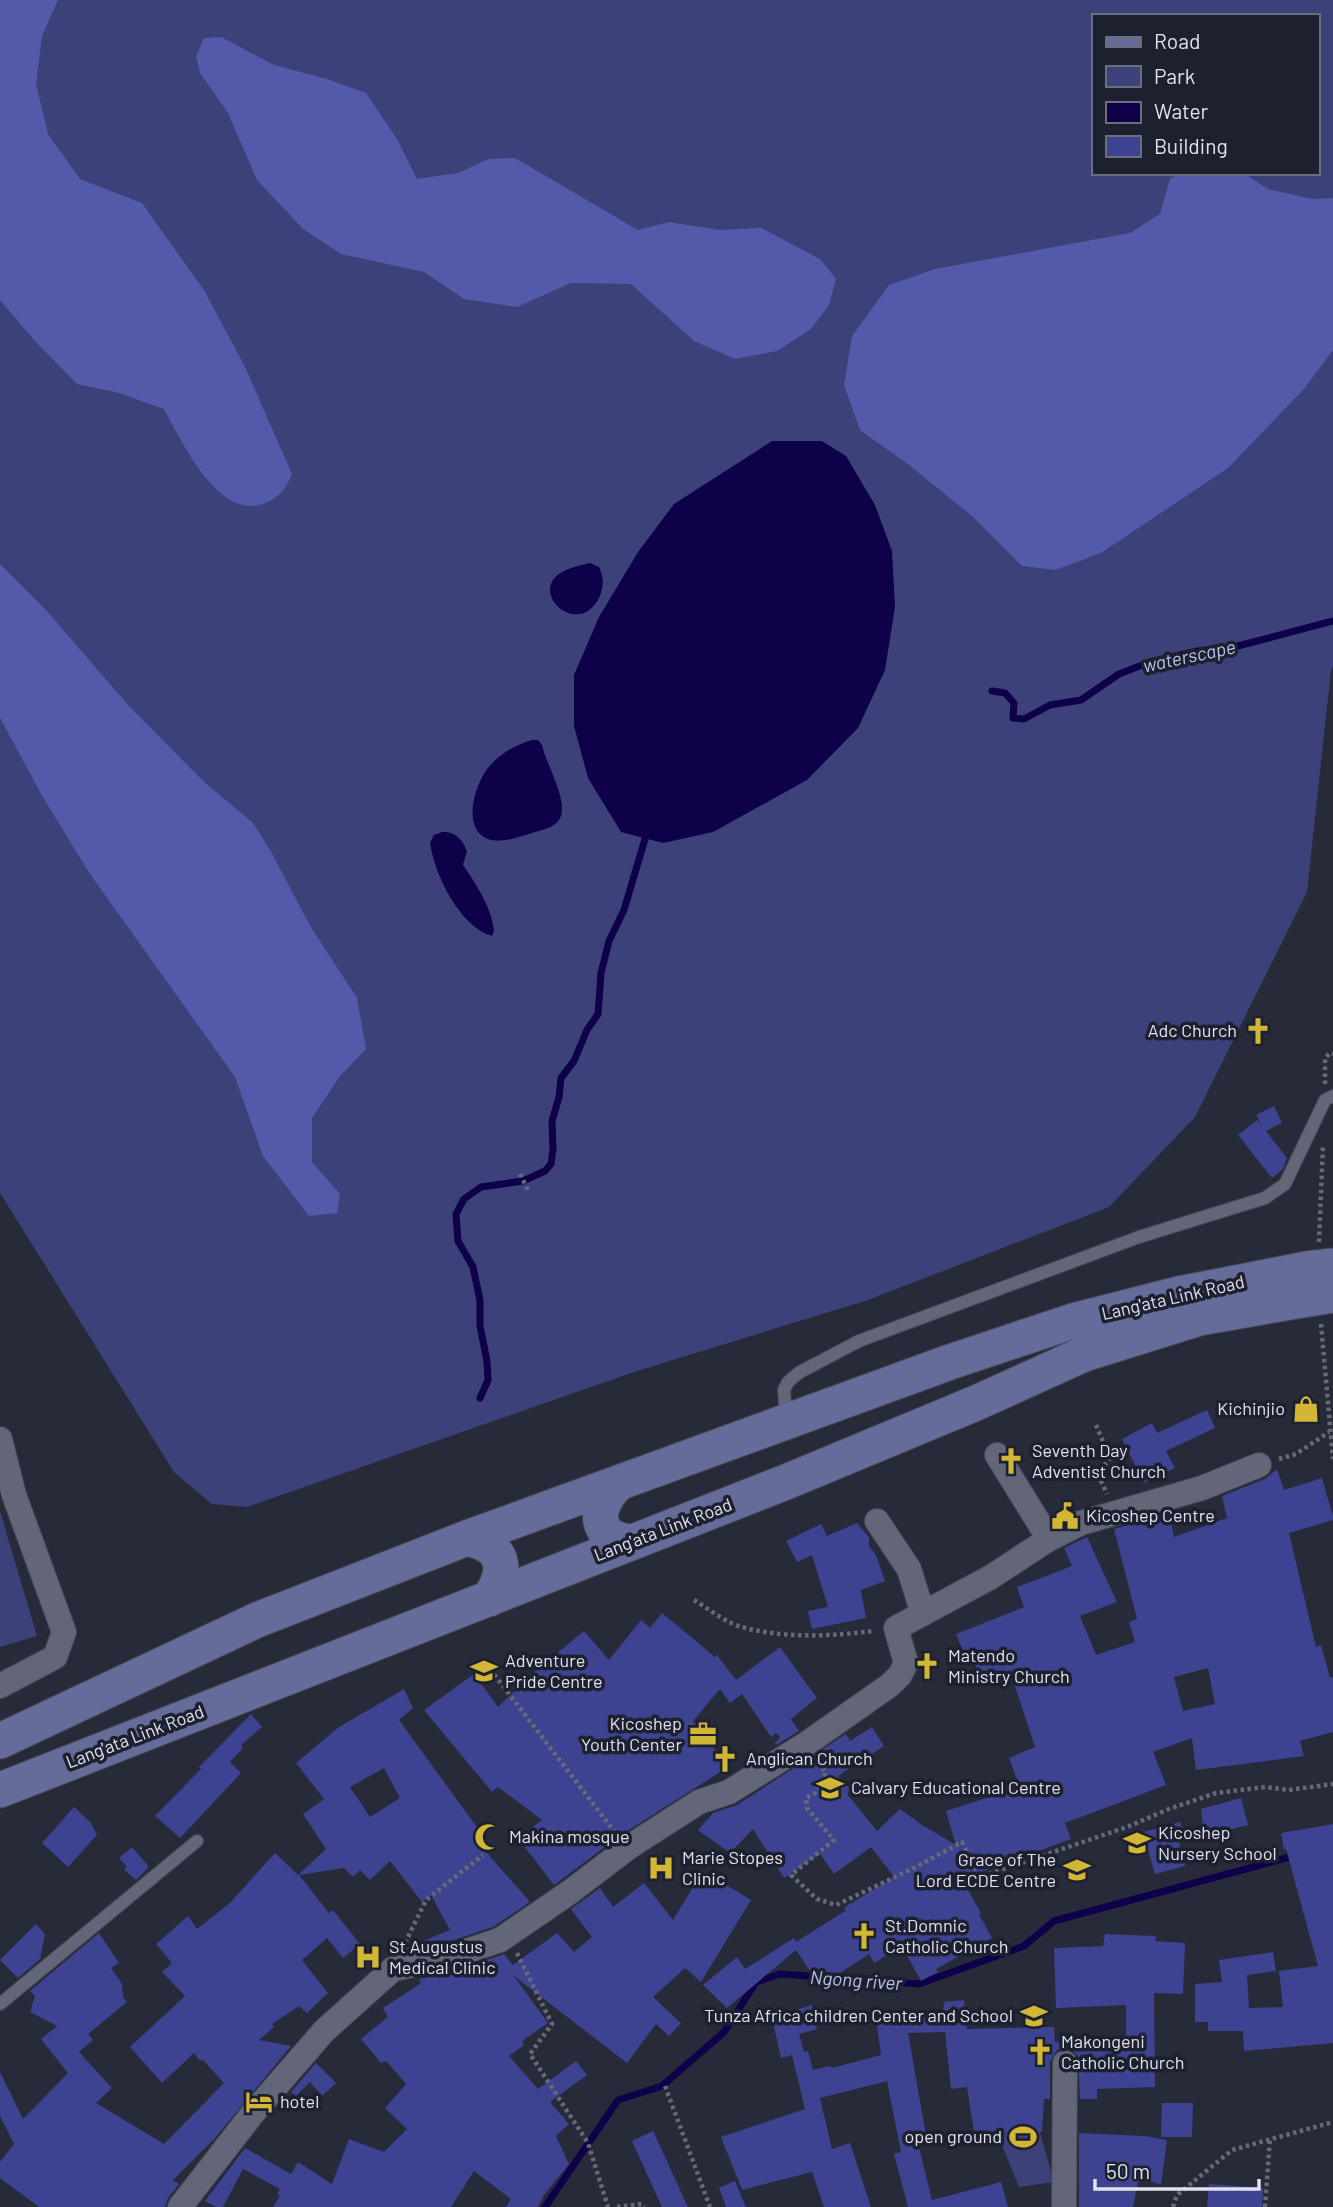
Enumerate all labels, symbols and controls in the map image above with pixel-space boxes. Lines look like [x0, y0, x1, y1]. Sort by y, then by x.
legend [1092, 14, 1319, 175]
text: Road [1154, 28, 1200, 53]
text: Park [1154, 63, 1195, 88]
text: Water [1154, 98, 1209, 123]
text: Building [1154, 133, 1228, 158]
water label: waterscape [1140, 634, 1238, 677]
church icon: Adc Church [1243, 1016, 1273, 1046]
place label: Adc Church [1148, 1019, 1237, 1041]
street label: Lang'ata Link Road [1099, 1270, 1246, 1324]
shop icon: Kichinjio [1291, 1394, 1321, 1424]
place label: Kichinjio [1217, 1397, 1285, 1419]
place label: Seventh Day Adventist Church [1032, 1439, 1166, 1482]
church icon: Seventh Day Adventist Church [996, 1446, 1026, 1476]
street label: Lang'ata Link Road [590, 1493, 735, 1566]
public building icon: Kicoshep Centre [1050, 1501, 1080, 1531]
place label: Kicoshep Centre [1086, 1504, 1215, 1526]
place label: Matendo Ministry Church [948, 1644, 1070, 1687]
place label: Adventure Pride Centre [505, 1649, 603, 1692]
church icon: Matendo Ministry Church [912, 1651, 942, 1681]
school or university icon: Adventure Pride Centre [469, 1656, 499, 1686]
street label: Lang'ata Link Road [62, 1700, 207, 1773]
place label: Kicoshep Youth Center [581, 1712, 682, 1755]
office icon: Kicoshep Youth Center [688, 1719, 718, 1749]
church icon: Anglican Church [710, 1744, 740, 1774]
place label: Anglican Church [746, 1747, 873, 1769]
school or university icon: Calvary Educational Centre [815, 1773, 845, 1803]
place label: Calvary Educational Centre [851, 1776, 1061, 1798]
place label: Kicoshep Nursery School [1158, 1821, 1277, 1864]
mosque icon: Makina mosque [473, 1822, 503, 1852]
place label: Makina mosque [509, 1825, 630, 1847]
school or university icon: Kicoshep Nursery School [1122, 1828, 1152, 1858]
place label: Marie Stopes Clinic [682, 1846, 783, 1889]
place label: Grace of The Lord ECDE Centre [916, 1848, 1056, 1891]
hospital icon: Marie Stopes Clinic [646, 1853, 676, 1883]
school or university icon: Grace of The Lord ECDE Centre [1062, 1855, 1092, 1885]
place label: St.Domnic Catholic Church [885, 1914, 1008, 1957]
church icon: St.Domnic Catholic Church [849, 1921, 879, 1951]
place label: St Augustus Medical Clinic [389, 1935, 496, 1978]
hospital icon: St Augustus Medical Clinic [353, 1942, 383, 1972]
water label: Ngong river [809, 1965, 904, 1994]
school or university icon: Tunza Africa children Center and School [1019, 2001, 1049, 2031]
place label: Tunza Africa children Center and School [704, 2004, 1013, 2026]
place label: Makongeni Catholic Church [1061, 2030, 1184, 2073]
church icon: Makongeni Catholic Church [1025, 2037, 1055, 2067]
hotel icon: hotel [244, 2087, 274, 2117]
place label: hotel [280, 2090, 319, 2112]
sports icon: open ground [1008, 2122, 1038, 2152]
place label: open ground [905, 2125, 1002, 2147]
scale bar [1095, 2148, 1260, 2192]
text: 50 m [1106, 2158, 1150, 2183]

